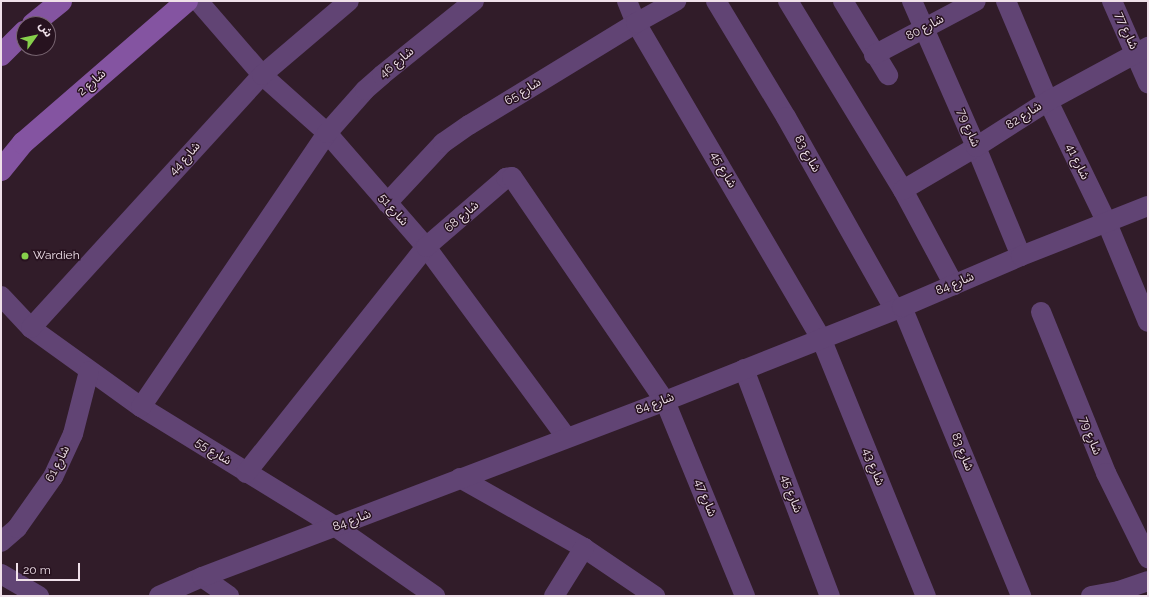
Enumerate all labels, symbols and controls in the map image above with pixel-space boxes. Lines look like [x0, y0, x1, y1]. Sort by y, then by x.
street label: شارع 77 [1111, 10, 1141, 52]
street label: شارع 80 [904, 12, 946, 44]
north arrow [16, 16, 56, 56]
text: ش [36, 20, 55, 40]
street label: شارع 46 [377, 45, 417, 81]
street label: شارع 2 [75, 67, 109, 99]
street label: شارع 65 [502, 75, 544, 109]
street label: شارع 82 [1003, 99, 1045, 133]
street label: شارع 79 [954, 107, 982, 149]
street label: شارع 83 [791, 133, 823, 175]
street label: شارع 44 [166, 139, 204, 179]
street label: شارع 41 [1062, 142, 1092, 182]
street label: شارع 45 [707, 149, 739, 191]
street label: شارع 51 [375, 191, 411, 229]
street label: شارع 68 [442, 198, 482, 236]
place label: Wardieh [33, 249, 80, 263]
marker: Wardieh [20, 251, 30, 261]
street label: شارع 84 [934, 270, 976, 298]
street label: شارع 84 [634, 390, 676, 418]
street label: شارع 79 [1076, 415, 1104, 457]
street label: شارع 83 [948, 431, 976, 473]
street label: شارع 55 [192, 435, 234, 469]
street label: شارع 61 [43, 443, 73, 485]
street label: شارع 43 [859, 446, 887, 488]
street label: شارع 45 [777, 473, 805, 515]
street label: شارع 47 [691, 477, 719, 519]
street label: شارع 84 [331, 507, 373, 535]
scale bar [18, 555, 82, 581]
text: 20 m [23, 563, 51, 577]

